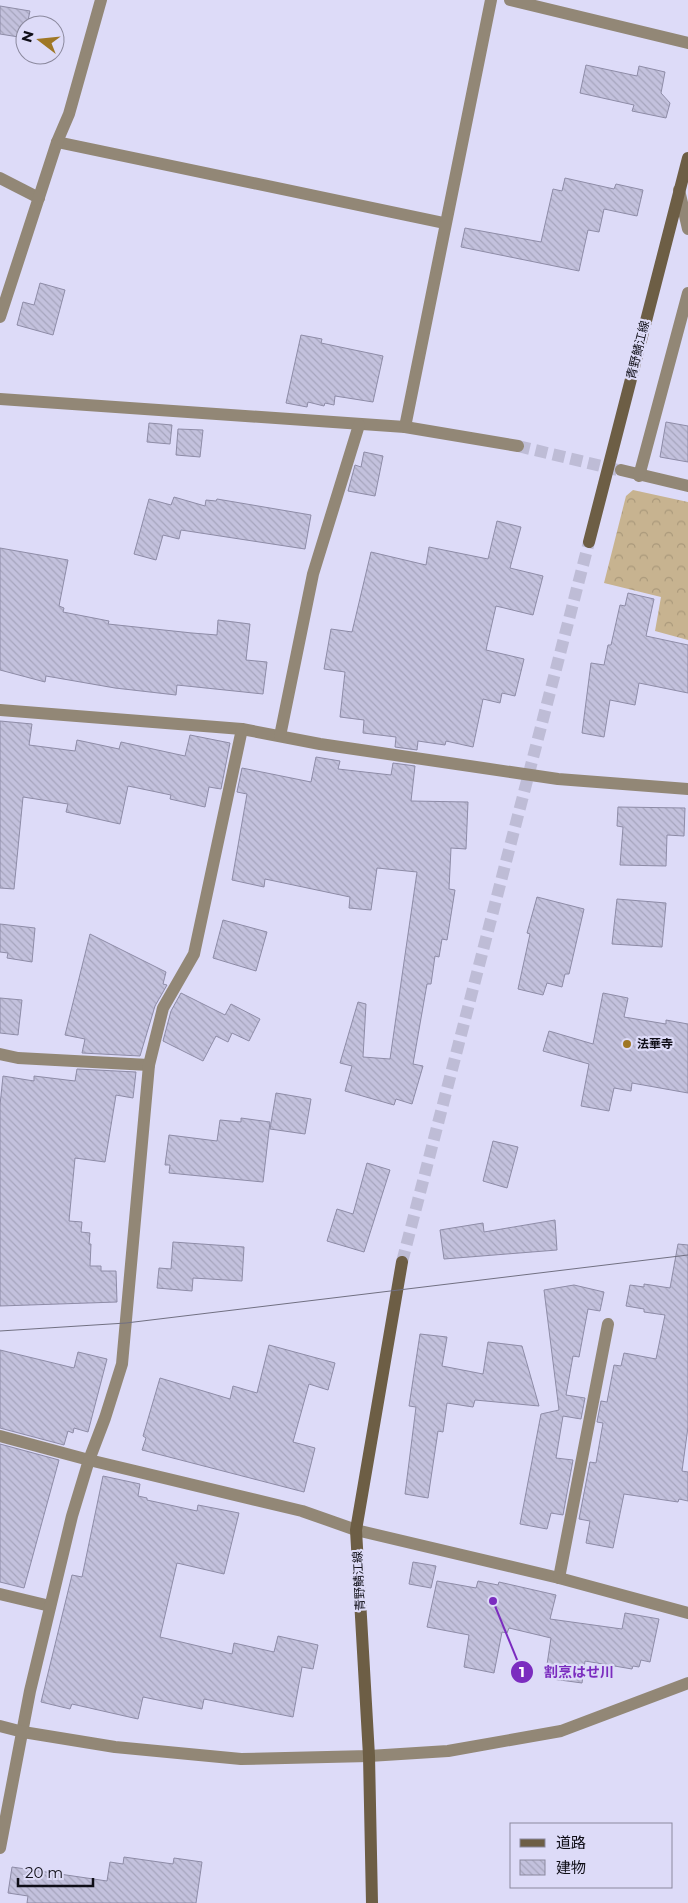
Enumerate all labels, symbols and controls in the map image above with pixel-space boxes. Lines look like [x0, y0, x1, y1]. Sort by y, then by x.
north arrow [15, 15, 65, 65]
text: N [17, 28, 38, 44]
street label: 青野鯖江線 [623, 319, 652, 381]
place label: 法華寺 [637, 1036, 673, 1051]
marker: 法華寺 [621, 1038, 633, 1050]
street label: 青野鯖江線 [349, 1551, 368, 1611]
callout: 割烹はせ川 [509, 1658, 624, 1687]
text: 1 [519, 1662, 525, 1681]
text: 割烹はせ川 [544, 1663, 614, 1681]
legend [510, 1823, 673, 1888]
text: 道路 [556, 1833, 586, 1852]
scale bar [18, 1856, 92, 1888]
text: 建物 [556, 1858, 586, 1877]
text: 20 m [25, 1863, 63, 1882]

